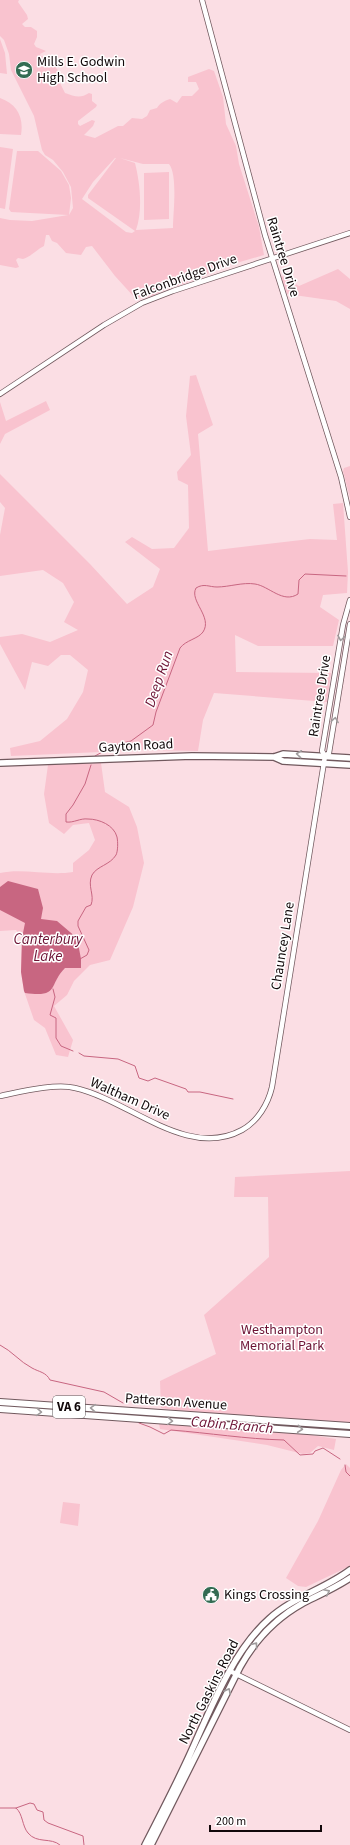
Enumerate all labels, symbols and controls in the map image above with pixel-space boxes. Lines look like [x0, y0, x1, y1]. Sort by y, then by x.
place label: Mills E. Godwin High School [37, 52, 125, 88]
school or university icon: Mills E. Godwin High School [14, 60, 34, 80]
street label: Raintree Drive [261, 215, 305, 299]
street label: Falconbridge Drive [130, 249, 240, 305]
one-way arrow [337, 635, 346, 641]
water label: Deep Run [140, 648, 178, 710]
street label: Raintree Drive [304, 654, 336, 738]
one-way arrow [330, 716, 338, 723]
street label: Gayton Road [98, 734, 174, 758]
one-way arrow [296, 750, 302, 759]
street label: Chauncey Lane [266, 901, 300, 991]
water label: Canterbury Lake [14, 929, 84, 967]
street label: Waltham Drive [87, 1072, 173, 1126]
park label: Westhampton Memorial Park [240, 1320, 324, 1356]
street label: Patterson Avenue [124, 1388, 228, 1416]
road number: VA 6 [53, 1396, 85, 1418]
one-way arrow [90, 1404, 96, 1413]
one-way arrow [36, 1407, 42, 1416]
water label: Cabin Branch [190, 1411, 274, 1439]
one-way arrow [167, 1417, 173, 1426]
one-way arrow [297, 1425, 303, 1434]
public building icon: Kings Crossing [201, 1585, 221, 1605]
place label: Kings Crossing [224, 1585, 309, 1605]
one-way arrow [323, 1589, 331, 1597]
street label: North Gaskins Road [174, 1636, 244, 1748]
one-way arrow [250, 1643, 257, 1650]
one-way arrow [223, 1688, 231, 1695]
scale bar [210, 1807, 321, 1833]
text: 200 m [216, 1813, 246, 1830]

